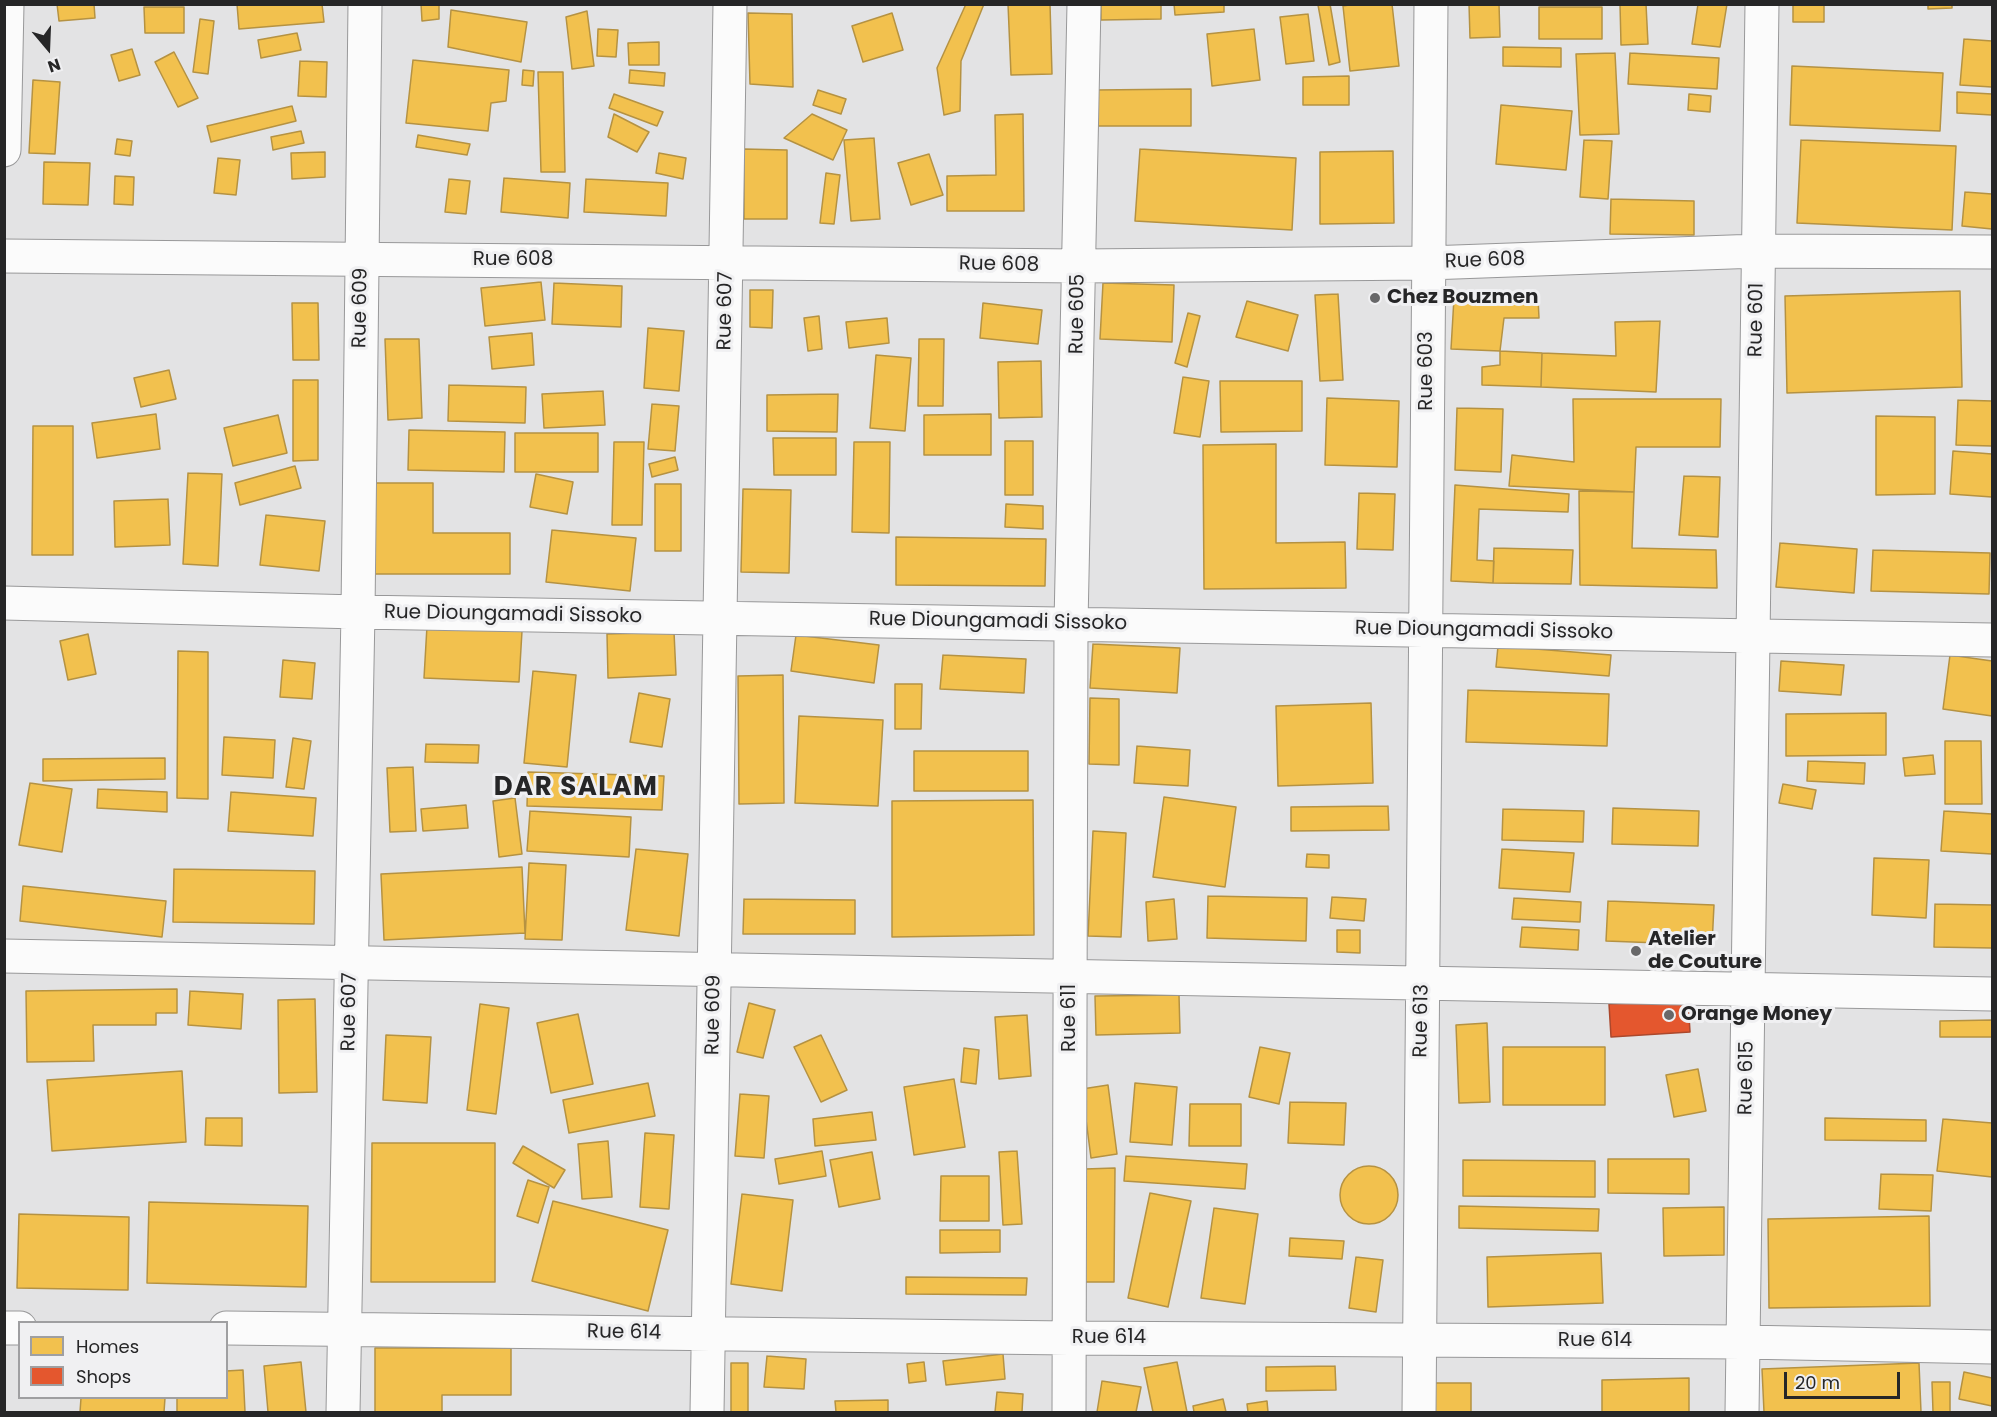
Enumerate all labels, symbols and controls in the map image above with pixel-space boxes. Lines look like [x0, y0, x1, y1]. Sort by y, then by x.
north arrow [18, 18, 78, 78]
text: N [45, 53, 63, 78]
street label: Rue 608 [473, 248, 553, 272]
street label: Rue 608 [1444, 248, 1526, 274]
street label: Rue 608 [959, 252, 1039, 278]
street label: Rue 609 [348, 268, 374, 348]
street label: Rue 607 [713, 271, 739, 351]
street label: Rue 605 [1065, 274, 1091, 354]
street label: Rue 601 [1744, 283, 1770, 357]
place label: Chez Bouzmen [1387, 286, 1538, 310]
marker: Chez Bouzmen [1368, 291, 1382, 305]
street label: Rue 603 [1415, 331, 1439, 411]
street label: Rue Dioungamadi Sissoko [384, 601, 642, 629]
street label: Rue Dioungamadi Sissoko [869, 608, 1127, 636]
street label: Rue Dioungamadi Sissoko [1355, 617, 1613, 645]
district label: DAR SALAM [494, 772, 658, 804]
place label: Atelier de Couture [1648, 928, 1762, 975]
marker: Atelier de Couture [1629, 944, 1643, 958]
street label: Rue 607 [337, 972, 363, 1052]
street label: Rue 609 [701, 975, 727, 1055]
street label: Rue 611 [1058, 984, 1082, 1052]
street label: Rue 613 [1409, 984, 1435, 1058]
place label: Orange Money [1681, 1003, 1832, 1027]
marker: Orange Money [1662, 1008, 1676, 1022]
street label: Rue 615 [1734, 1041, 1760, 1115]
street label: Rue 614 [587, 1320, 661, 1346]
legend [18, 1321, 228, 1399]
street label: Rue 614 [1072, 1326, 1146, 1350]
street label: Rue 614 [1558, 1329, 1632, 1353]
text: Homes [76, 1334, 139, 1359]
scale bar [1787, 1360, 1902, 1398]
text: Shops [76, 1364, 131, 1389]
text: 20 m [1795, 1370, 1840, 1395]

